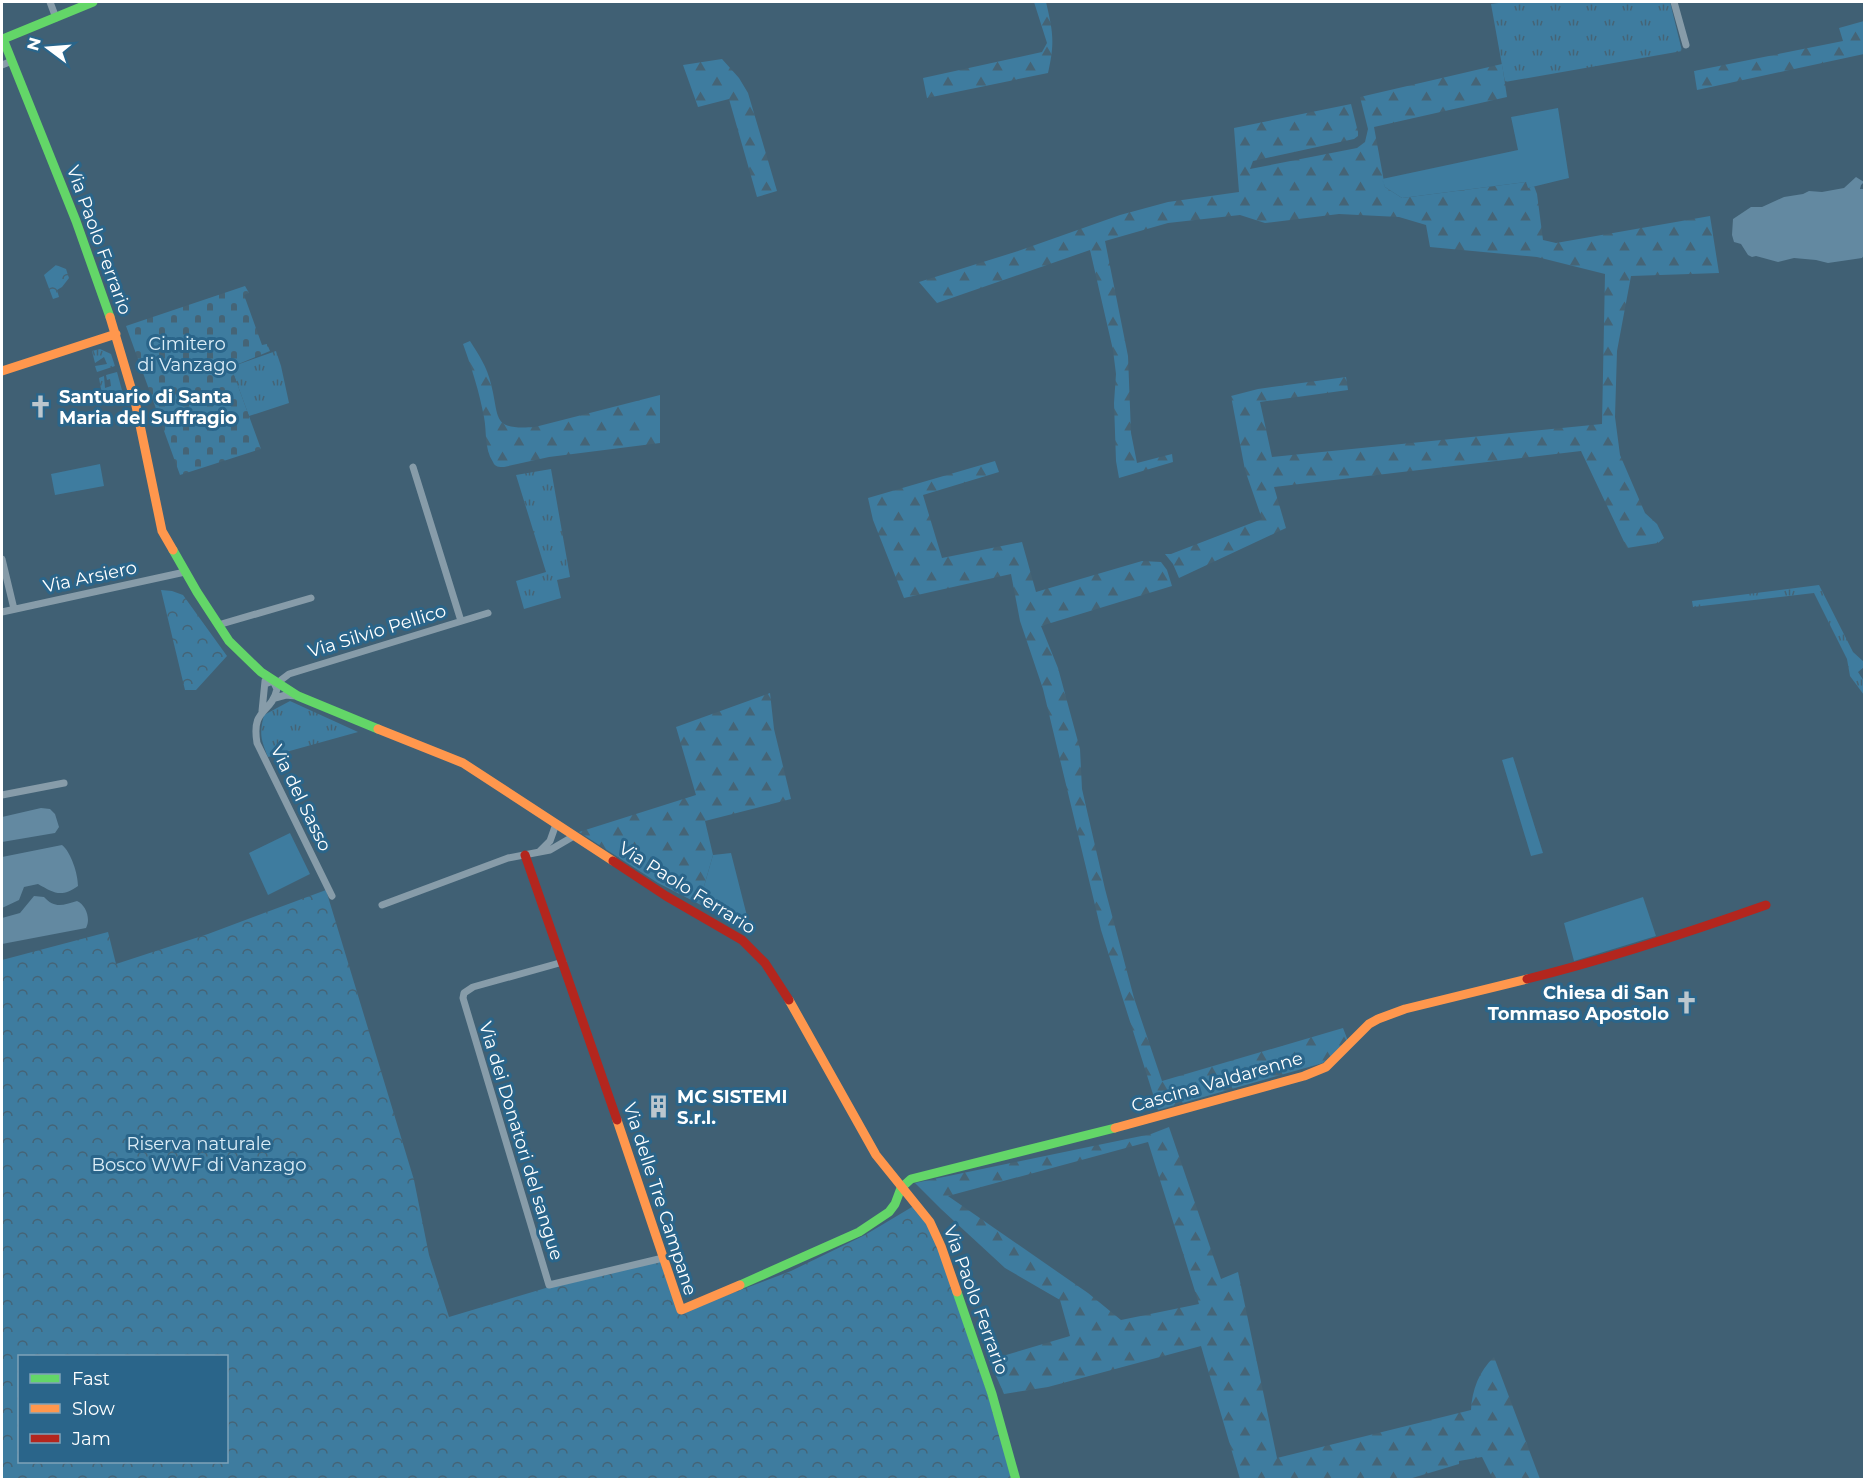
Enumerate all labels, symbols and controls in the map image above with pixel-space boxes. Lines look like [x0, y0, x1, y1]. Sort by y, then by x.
north arrow [18, 18, 78, 78]
text: N [23, 35, 45, 53]
street label: Via Paolo Ferrario [62, 162, 136, 318]
park label: Cimitero di Vanzago [137, 333, 237, 376]
place label: Santuario di Santa Maria del Suffragio [59, 386, 237, 429]
church icon: Santuario di Santa Maria del Suffragio [28, 394, 54, 420]
street label: Via Arsiero [41, 556, 139, 598]
street label: Via Silvio Pellico [305, 600, 449, 662]
street label: Via del Sasso [266, 741, 336, 855]
street label: Via Paolo Ferrario [615, 837, 759, 939]
place label: Chiesa di San Tommaso Apostolo [1488, 982, 1669, 1025]
church icon: Chiesa di San Tommaso Apostolo [1674, 990, 1700, 1016]
street label: Via dei Donatori del sangue [474, 1019, 568, 1263]
street label: Cascina Valdarenne [1129, 1047, 1305, 1117]
place label: MC SISTEMI S.r.l. [677, 1086, 787, 1129]
building icon: MC SISTEMI S.r.l. [646, 1094, 672, 1120]
street label: Via delle Tre Campane [618, 1100, 702, 1298]
park label: Riserva naturale Bosco WWF di Vanzago [91, 1133, 307, 1176]
street label: Via Paolo Ferrario [939, 1222, 1013, 1378]
legend [18, 1355, 228, 1463]
text: Fast [72, 1368, 110, 1390]
text: Slow [72, 1398, 115, 1420]
text: Jam [71, 1428, 111, 1450]

